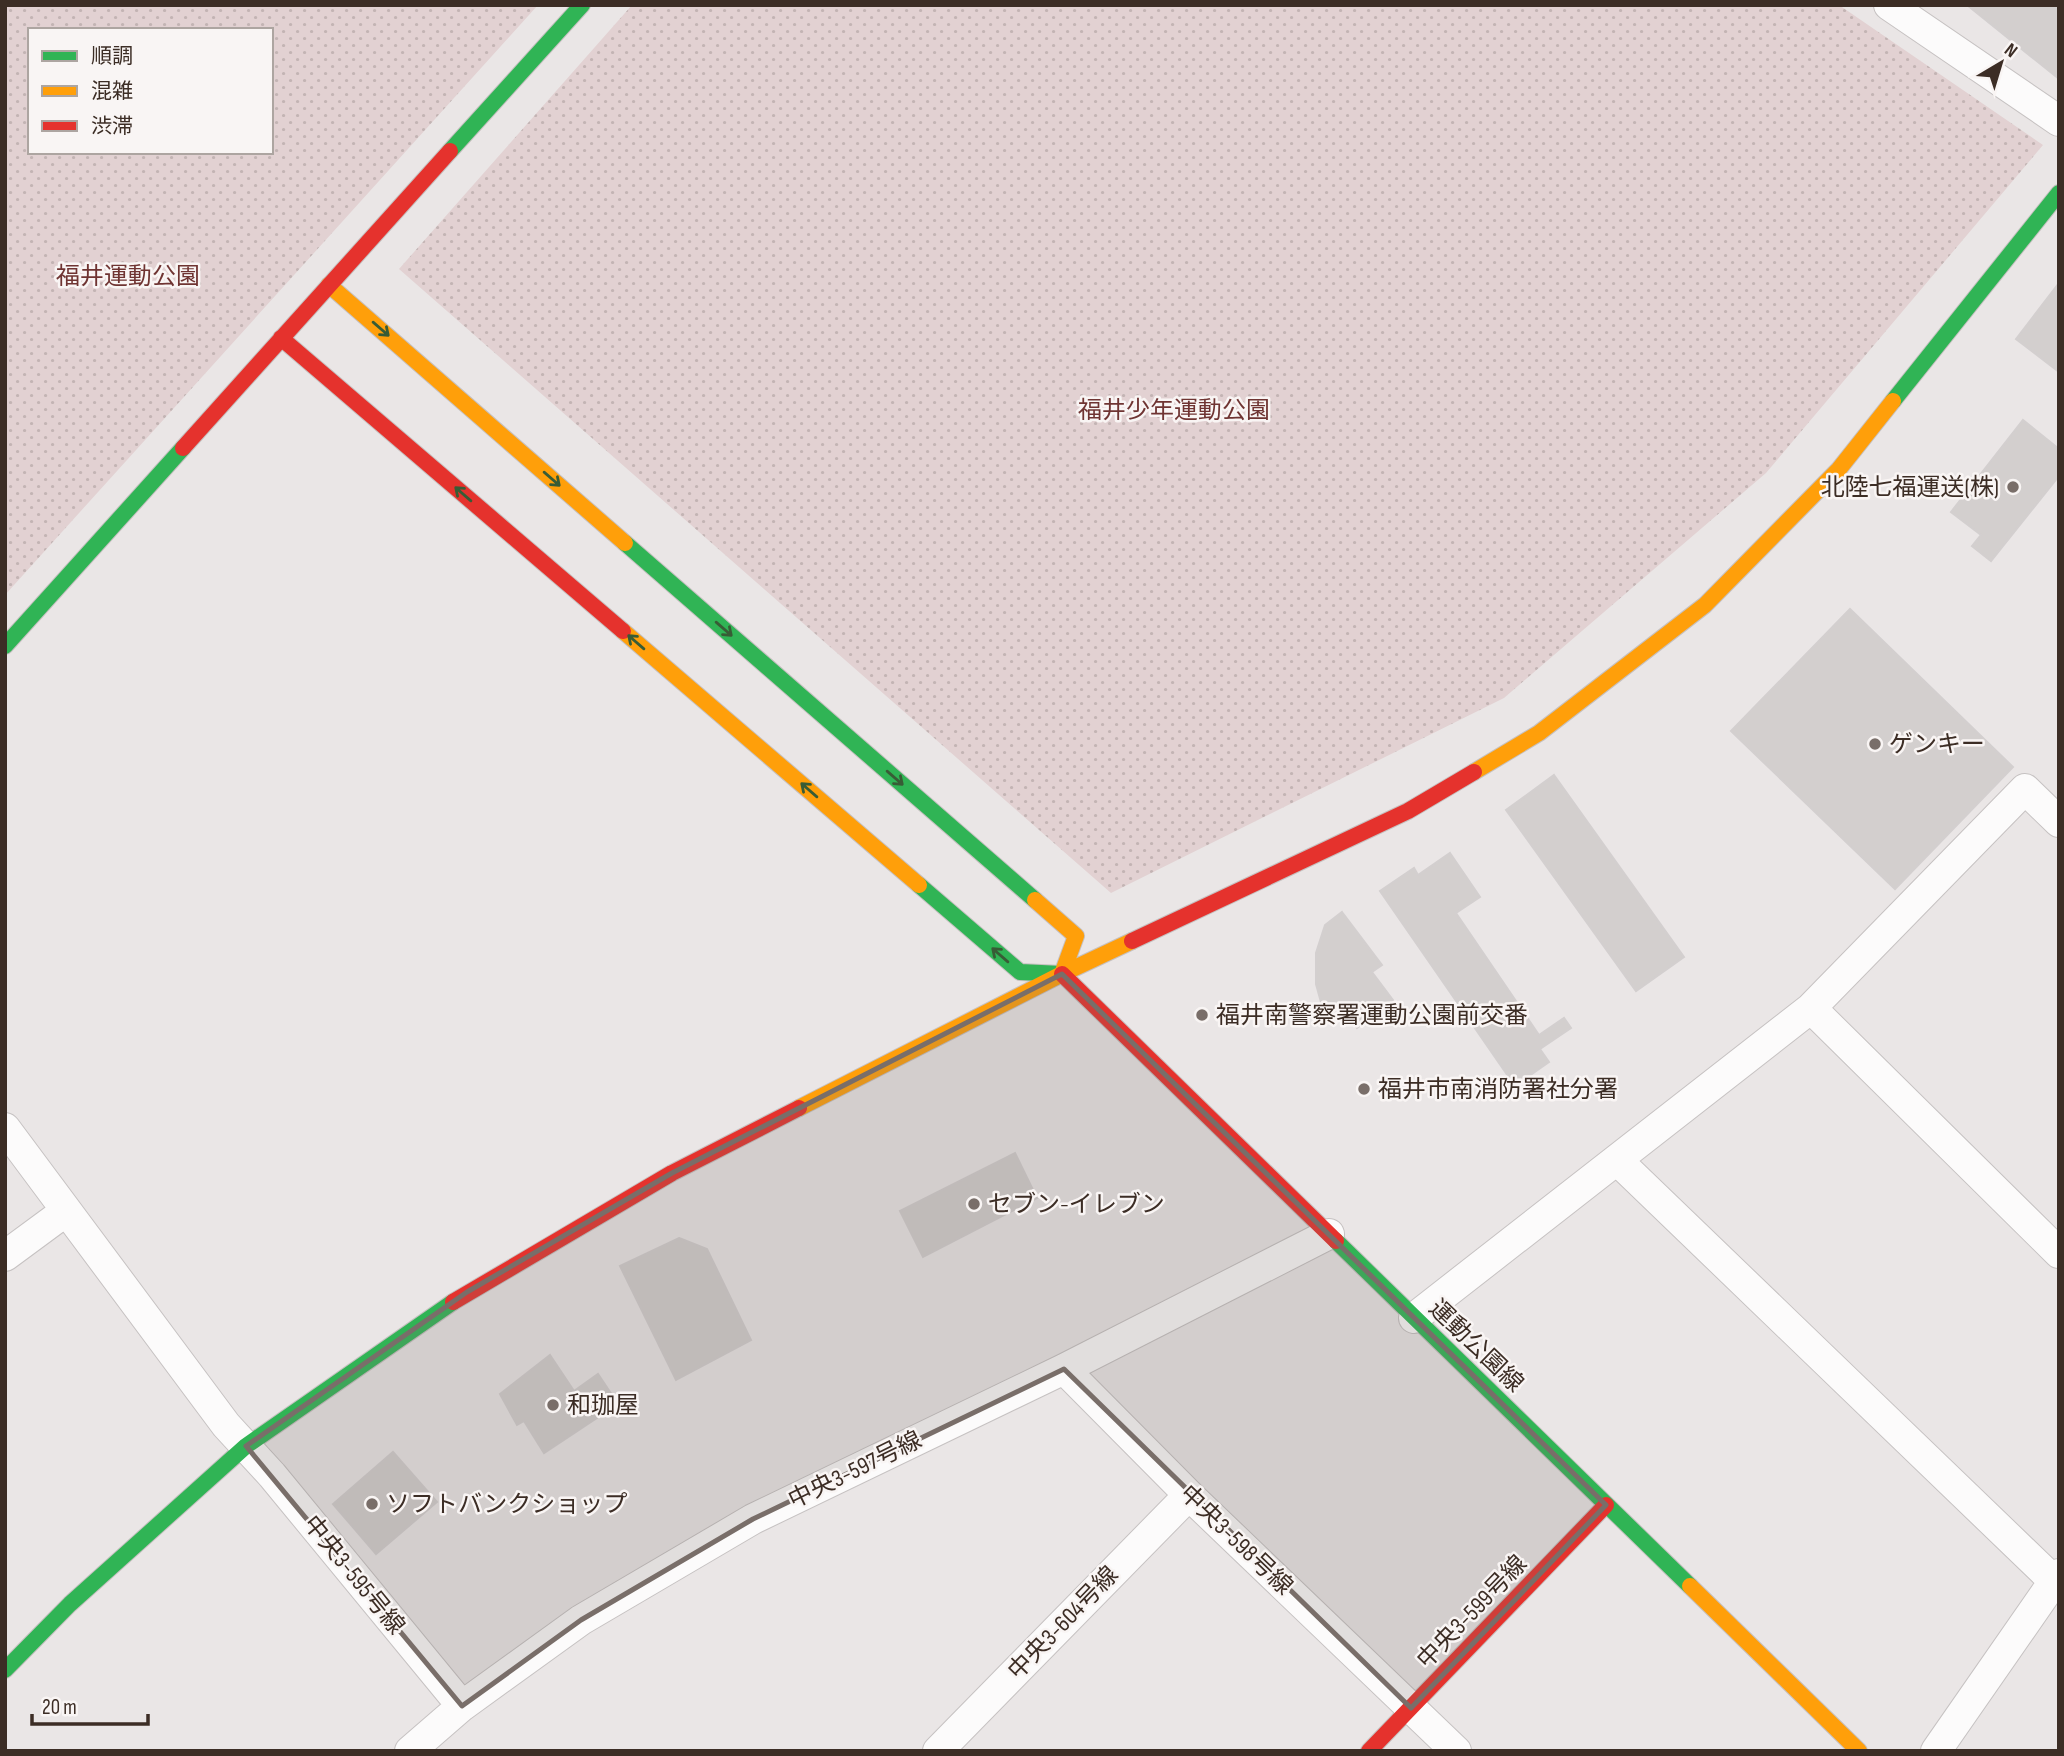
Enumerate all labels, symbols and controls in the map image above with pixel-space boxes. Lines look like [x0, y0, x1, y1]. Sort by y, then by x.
legend [28, 28, 273, 154]
north arrow [1966, 28, 2036, 98]
text: N [1999, 39, 2022, 63]
text: 順調 [91, 44, 133, 69]
text: 混雑 [91, 79, 133, 104]
text: 渋滞 [91, 114, 133, 139]
park label: 福井運動公園 [56, 262, 200, 291]
one-way arrow [372, 321, 389, 338]
park label: 福井少年運動公園 [1078, 396, 1270, 425]
one-way arrow [543, 471, 561, 487]
place label: 北陸七福運送(株) [1821, 473, 1999, 502]
marker: 北陸七福運送(株) [2005, 479, 2021, 495]
one-way arrow [455, 486, 473, 502]
one-way arrow [714, 621, 732, 637]
one-way arrow [628, 634, 646, 650]
place label: ゲンキー [1889, 730, 1985, 759]
marker: ゲンキー [1867, 736, 1883, 752]
one-way arrow [886, 770, 904, 786]
one-way arrow [800, 782, 818, 798]
one-way arrow [991, 947, 1009, 963]
place label: 福井南警察署運動公園前交番 [1216, 1001, 1528, 1030]
marker: 福井南警察署運動公園前交番 [1194, 1007, 1210, 1023]
place label: 福井市南消防署社分署 [1378, 1075, 1618, 1104]
marker: 福井市南消防署社分署 [1356, 1081, 1372, 1097]
place label: セブン-イレブン [988, 1190, 1165, 1219]
marker: セブン-イレブン [966, 1196, 982, 1212]
street label: 運動公園線 [1423, 1294, 1529, 1398]
place label: 和珈屋 [567, 1391, 639, 1420]
marker: 和珈屋 [545, 1397, 561, 1413]
street label: 中央3-597号線 [784, 1425, 926, 1515]
street label: 中央3-598号線 [1174, 1479, 1298, 1601]
place label: ソフトバンクショップ [386, 1490, 627, 1519]
marker: ソフトバンクショップ [364, 1496, 380, 1512]
street label: 中央3-595号線 [297, 1510, 411, 1640]
street label: 中央3-599号線 [1411, 1549, 1533, 1675]
street label: 中央3-604号線 [1002, 1560, 1124, 1686]
scale bar [32, 1682, 147, 1726]
text: 20 m [42, 1695, 77, 1720]

